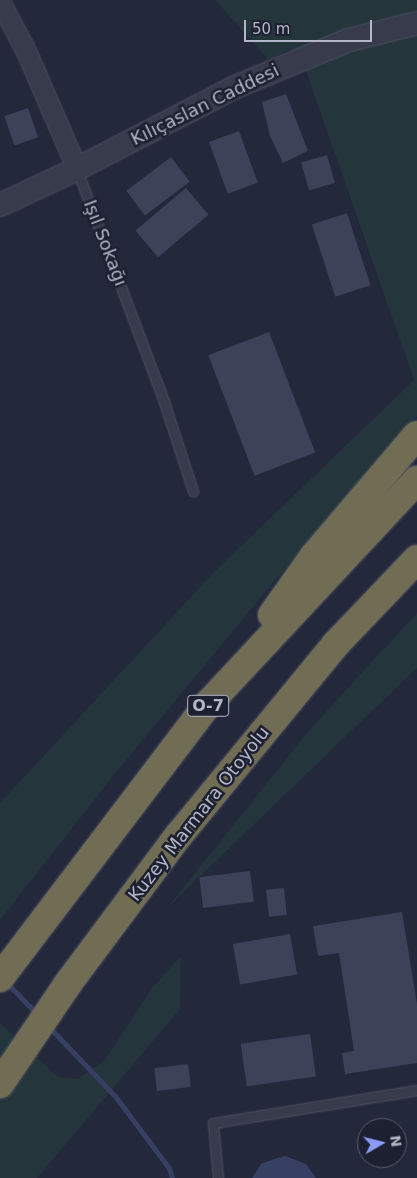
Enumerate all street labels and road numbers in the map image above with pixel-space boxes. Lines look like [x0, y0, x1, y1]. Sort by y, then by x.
street label: Kılıçaslan Caddesi [127, 60, 283, 150]
street label: Işıl Sokağı [79, 197, 131, 289]
road number: O-7 [187, 692, 229, 719]
street label: Kuzey Marmara Otoyolu [124, 722, 274, 906]

